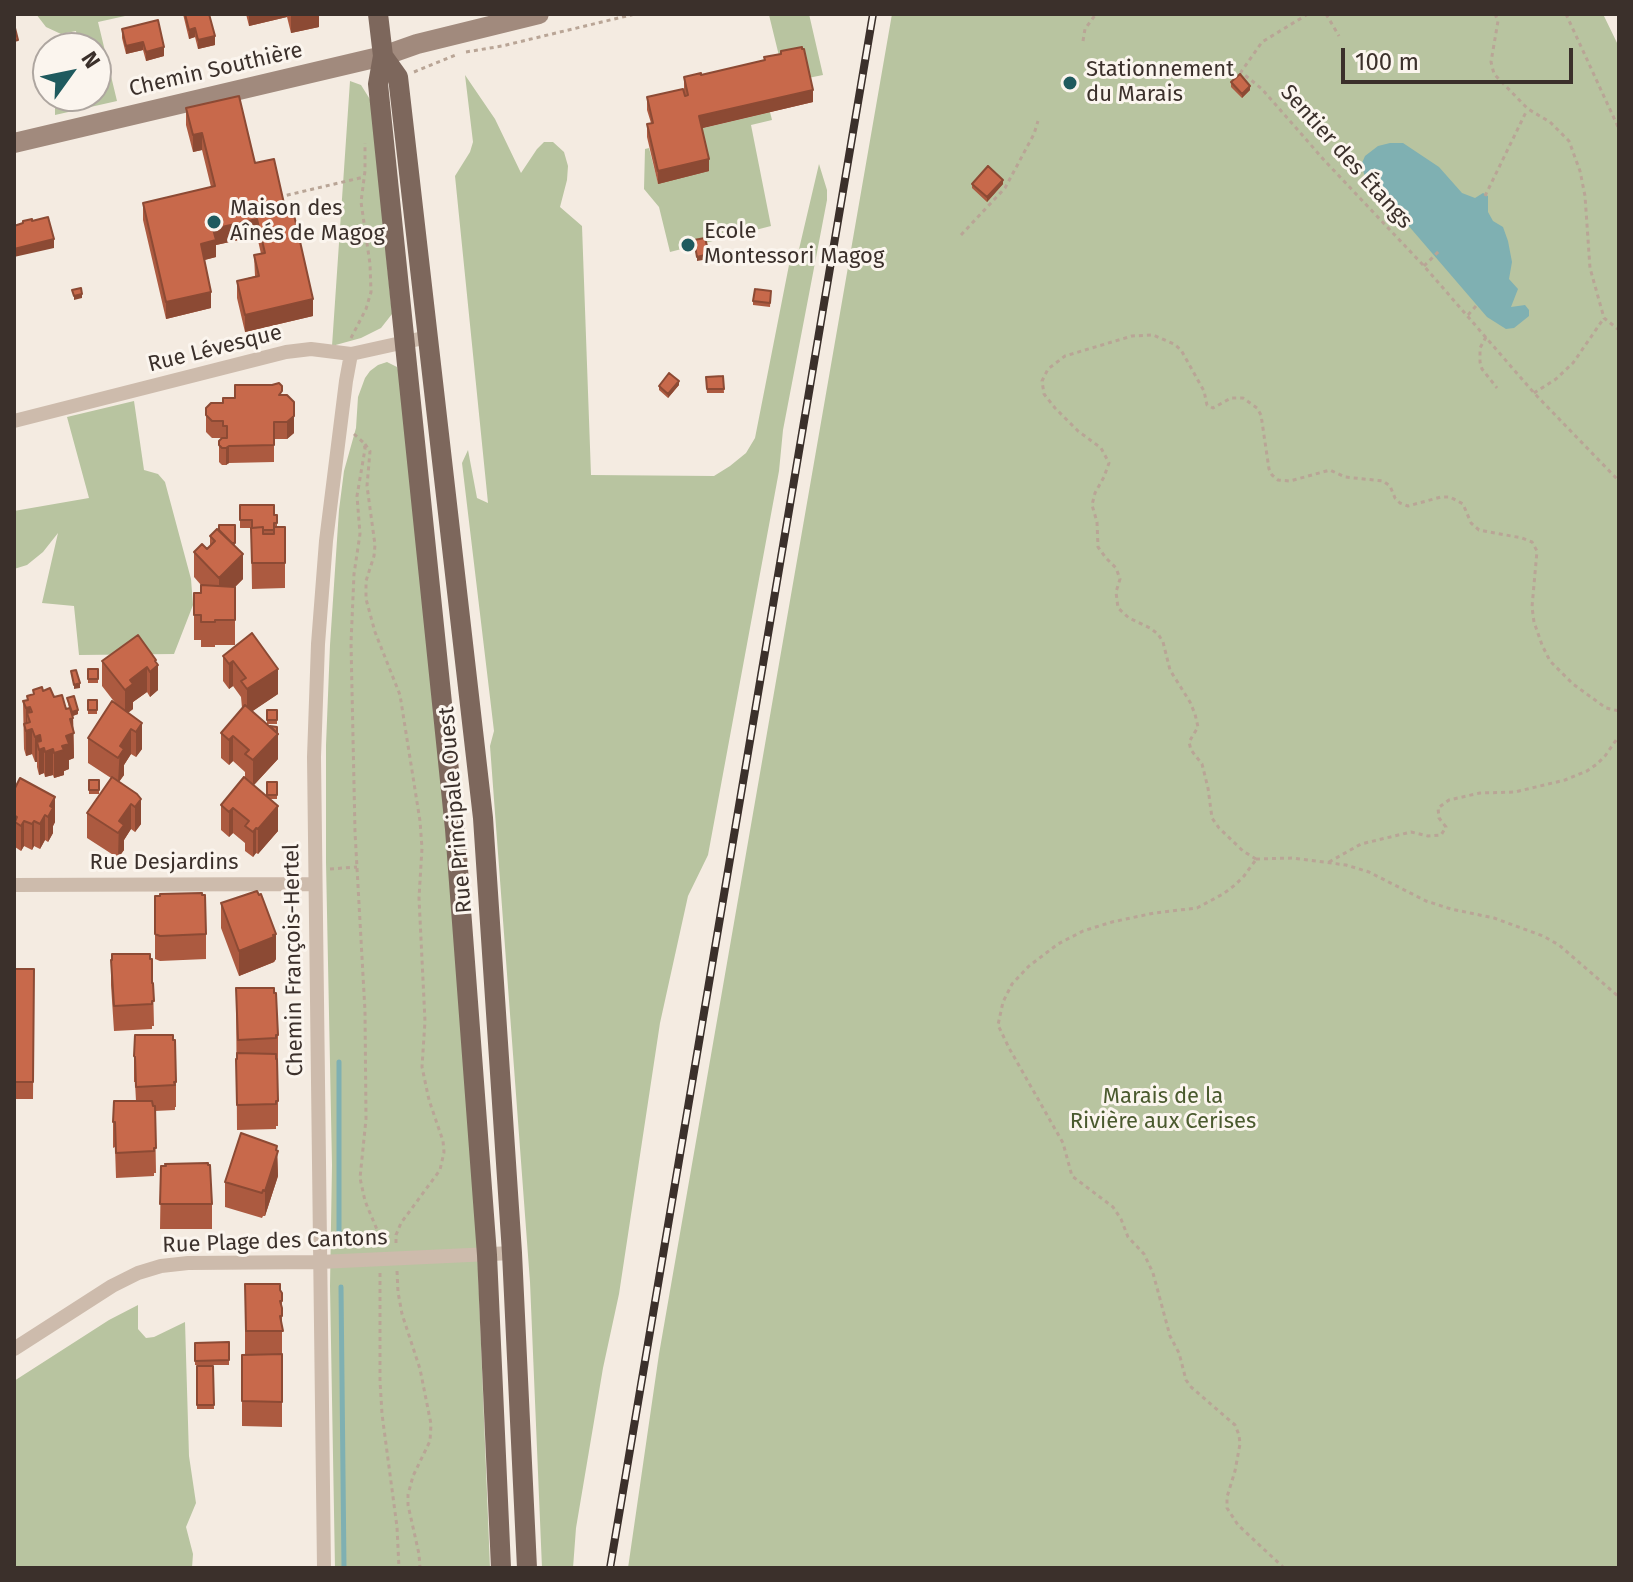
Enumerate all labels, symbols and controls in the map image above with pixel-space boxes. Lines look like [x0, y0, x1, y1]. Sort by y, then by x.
north arrow [32, 32, 112, 112]
scale bar [1345, 32, 1577, 82]
street label: Chemin Southière [127, 37, 305, 103]
text: N [76, 46, 106, 73]
text: 100 m [1355, 48, 1419, 76]
place label: Stationnement du Marais [1086, 57, 1234, 108]
marker: Stationnement du Marais [1061, 74, 1079, 92]
street label: Sentier des Étangs [1275, 80, 1417, 234]
place label: Maison des Aînés de Magog [230, 196, 385, 248]
marker: Maison des Aînés de Magog [205, 213, 223, 231]
place label: Ecole Montessori Magog [704, 219, 884, 270]
marker: Ecole Montessori Magog [679, 236, 697, 254]
street label: Rue Lévesque [145, 320, 285, 378]
street label: Rue Principale Ouest [434, 705, 478, 915]
street label: Chemin François-Hertel [279, 843, 309, 1077]
street label: Rue Desjardins [90, 850, 238, 876]
park label: Marais de la Rivière aux Cerises [1070, 1084, 1256, 1136]
street label: Rue Plage des Cantons [162, 1225, 388, 1259]

